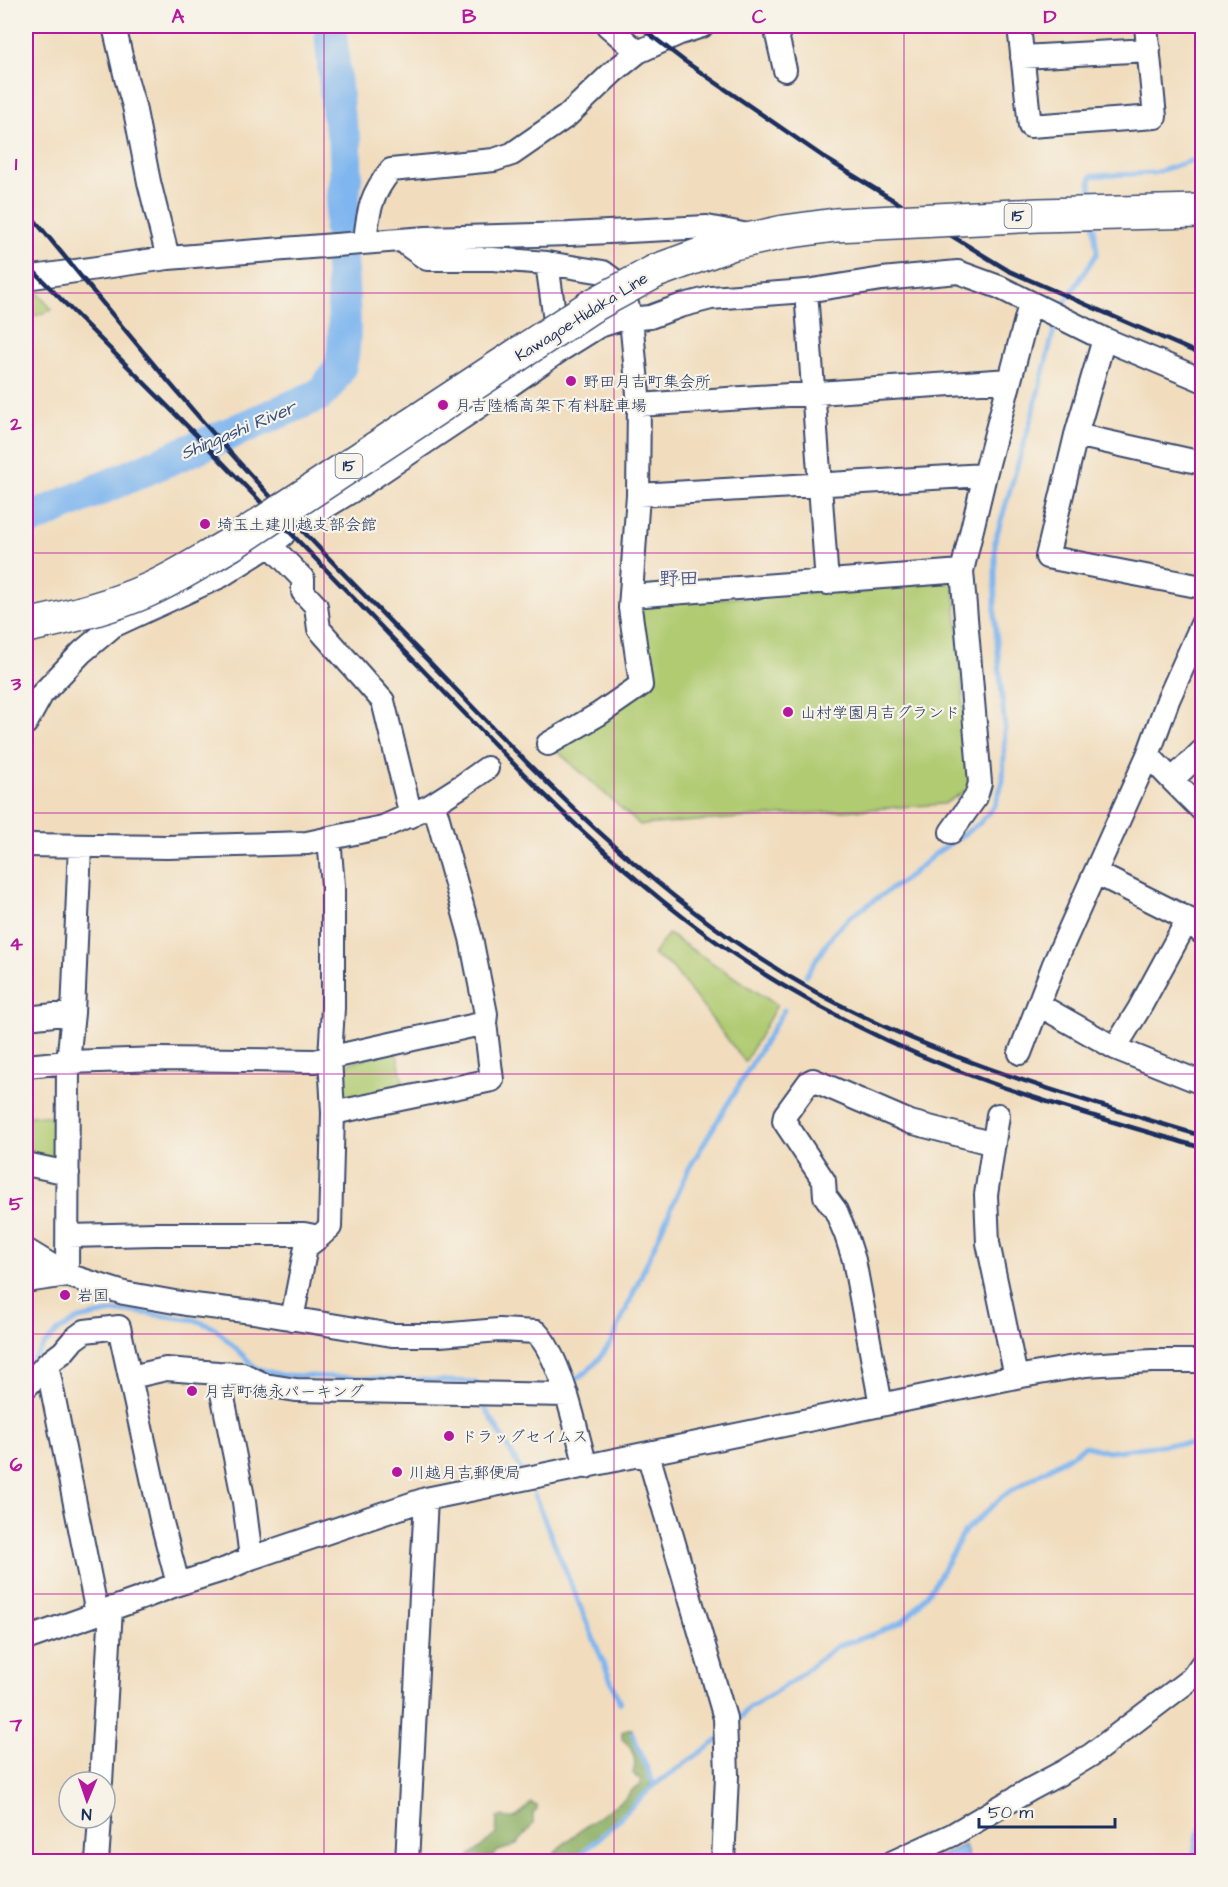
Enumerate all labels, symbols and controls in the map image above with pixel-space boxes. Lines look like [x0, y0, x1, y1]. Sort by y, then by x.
text: A [172, 3, 185, 31]
text: B [462, 3, 477, 31]
text: C [752, 3, 767, 31]
text: D [1044, 3, 1057, 31]
text: 1 [15, 150, 18, 178]
road number: 15 [1004, 204, 1032, 228]
street label: Kawagoe-Hidaka Line [511, 267, 653, 368]
place label: 野田月吉町集会所 [583, 371, 711, 393]
marker: 野田月吉町集会所 [564, 374, 578, 388]
water label: Shingashi River [177, 394, 302, 467]
place label: 月吉陸橋高架下有料駐車場 [455, 395, 647, 417]
marker: 月吉陸橋高架下有料駐車場 [436, 398, 450, 412]
text: 2 [9, 410, 22, 438]
road number: 15 [336, 454, 362, 478]
place label: 埼玉土建川越支部会館 [217, 514, 377, 536]
marker: 埼玉土建川越支部会館 [198, 517, 212, 531]
district label: 野田 [659, 565, 699, 593]
text: 3 [10, 670, 22, 698]
place label: 山村学園月吉グランド [800, 702, 960, 724]
marker: 山村学園月吉グランド [781, 705, 795, 719]
text: 4 [9, 930, 23, 958]
text: 5 [9, 1190, 24, 1218]
place label: 岩国 [77, 1285, 109, 1307]
marker: 岩国 [58, 1288, 72, 1302]
place label: 月吉町徳永パーキング [204, 1381, 364, 1403]
marker: 月吉町徳永パーキング [185, 1384, 199, 1398]
place label: ドラッグセイムス [461, 1426, 588, 1448]
marker: ドラッグセイムス [442, 1429, 456, 1443]
text: 6 [10, 1451, 23, 1479]
place label: 川越月吉郵便局 [409, 1462, 521, 1484]
marker: 川越月吉郵便局 [390, 1465, 404, 1479]
text: 7 [9, 1711, 23, 1739]
north arrow [57, 1770, 117, 1830]
scale bar [979, 1791, 1116, 1829]
text: 50 m [988, 1800, 1033, 1825]
text: N [81, 1803, 92, 1825]

